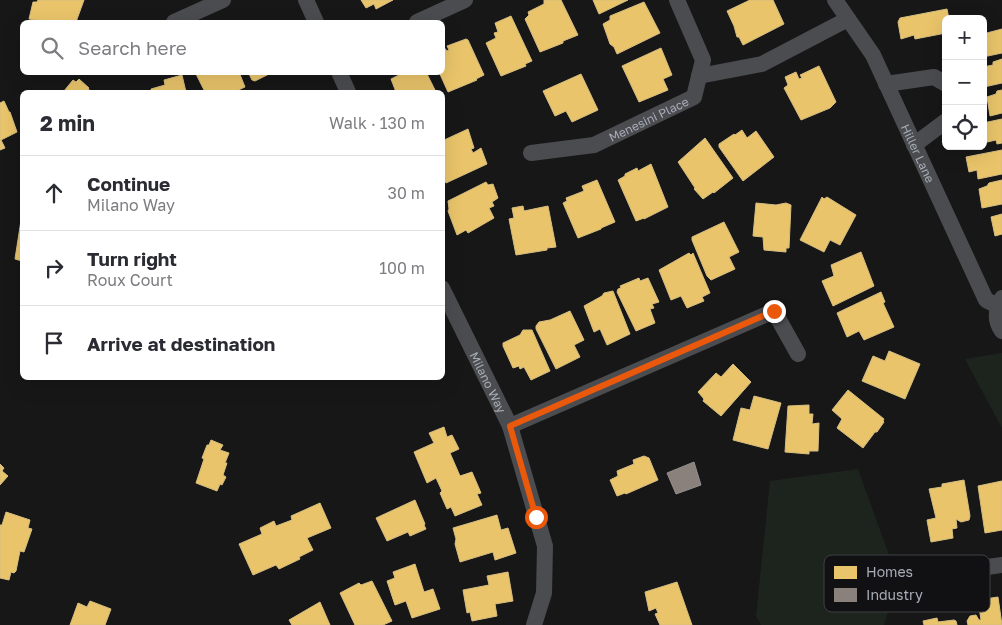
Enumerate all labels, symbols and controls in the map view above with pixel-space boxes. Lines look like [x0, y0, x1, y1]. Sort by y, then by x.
map controls [942, 15, 987, 150]
button: + [942, 15, 987, 60]
search box [20, 20, 445, 75]
icon: search [38, 34, 66, 62]
text: Search here [78, 36, 187, 59]
button: − [942, 60, 987, 105]
street label: Menesini Place [606, 93, 691, 144]
button: locate [942, 105, 987, 150]
text: 2 min [40, 110, 95, 136]
text: Walk · 130 m [329, 113, 425, 133]
street label: Hiller Lane [898, 122, 938, 185]
text: Continue [87, 172, 170, 195]
icon: ahead [40, 179, 68, 207]
text: 30 m [388, 183, 425, 203]
text: Milano Way [87, 195, 175, 215]
text: Turn right [87, 247, 177, 270]
icon: right [40, 254, 68, 282]
text: 100 m [379, 258, 425, 278]
text: Roux Court [87, 270, 173, 290]
route end [763, 300, 786, 323]
icon: arrive [40, 329, 68, 357]
text: Arrive at destination [87, 332, 275, 355]
street label: Milano Way [467, 349, 510, 415]
route start [525, 506, 548, 529]
legend [824, 555, 990, 612]
text: Homes [866, 563, 913, 580]
text: Industry [866, 586, 923, 603]

